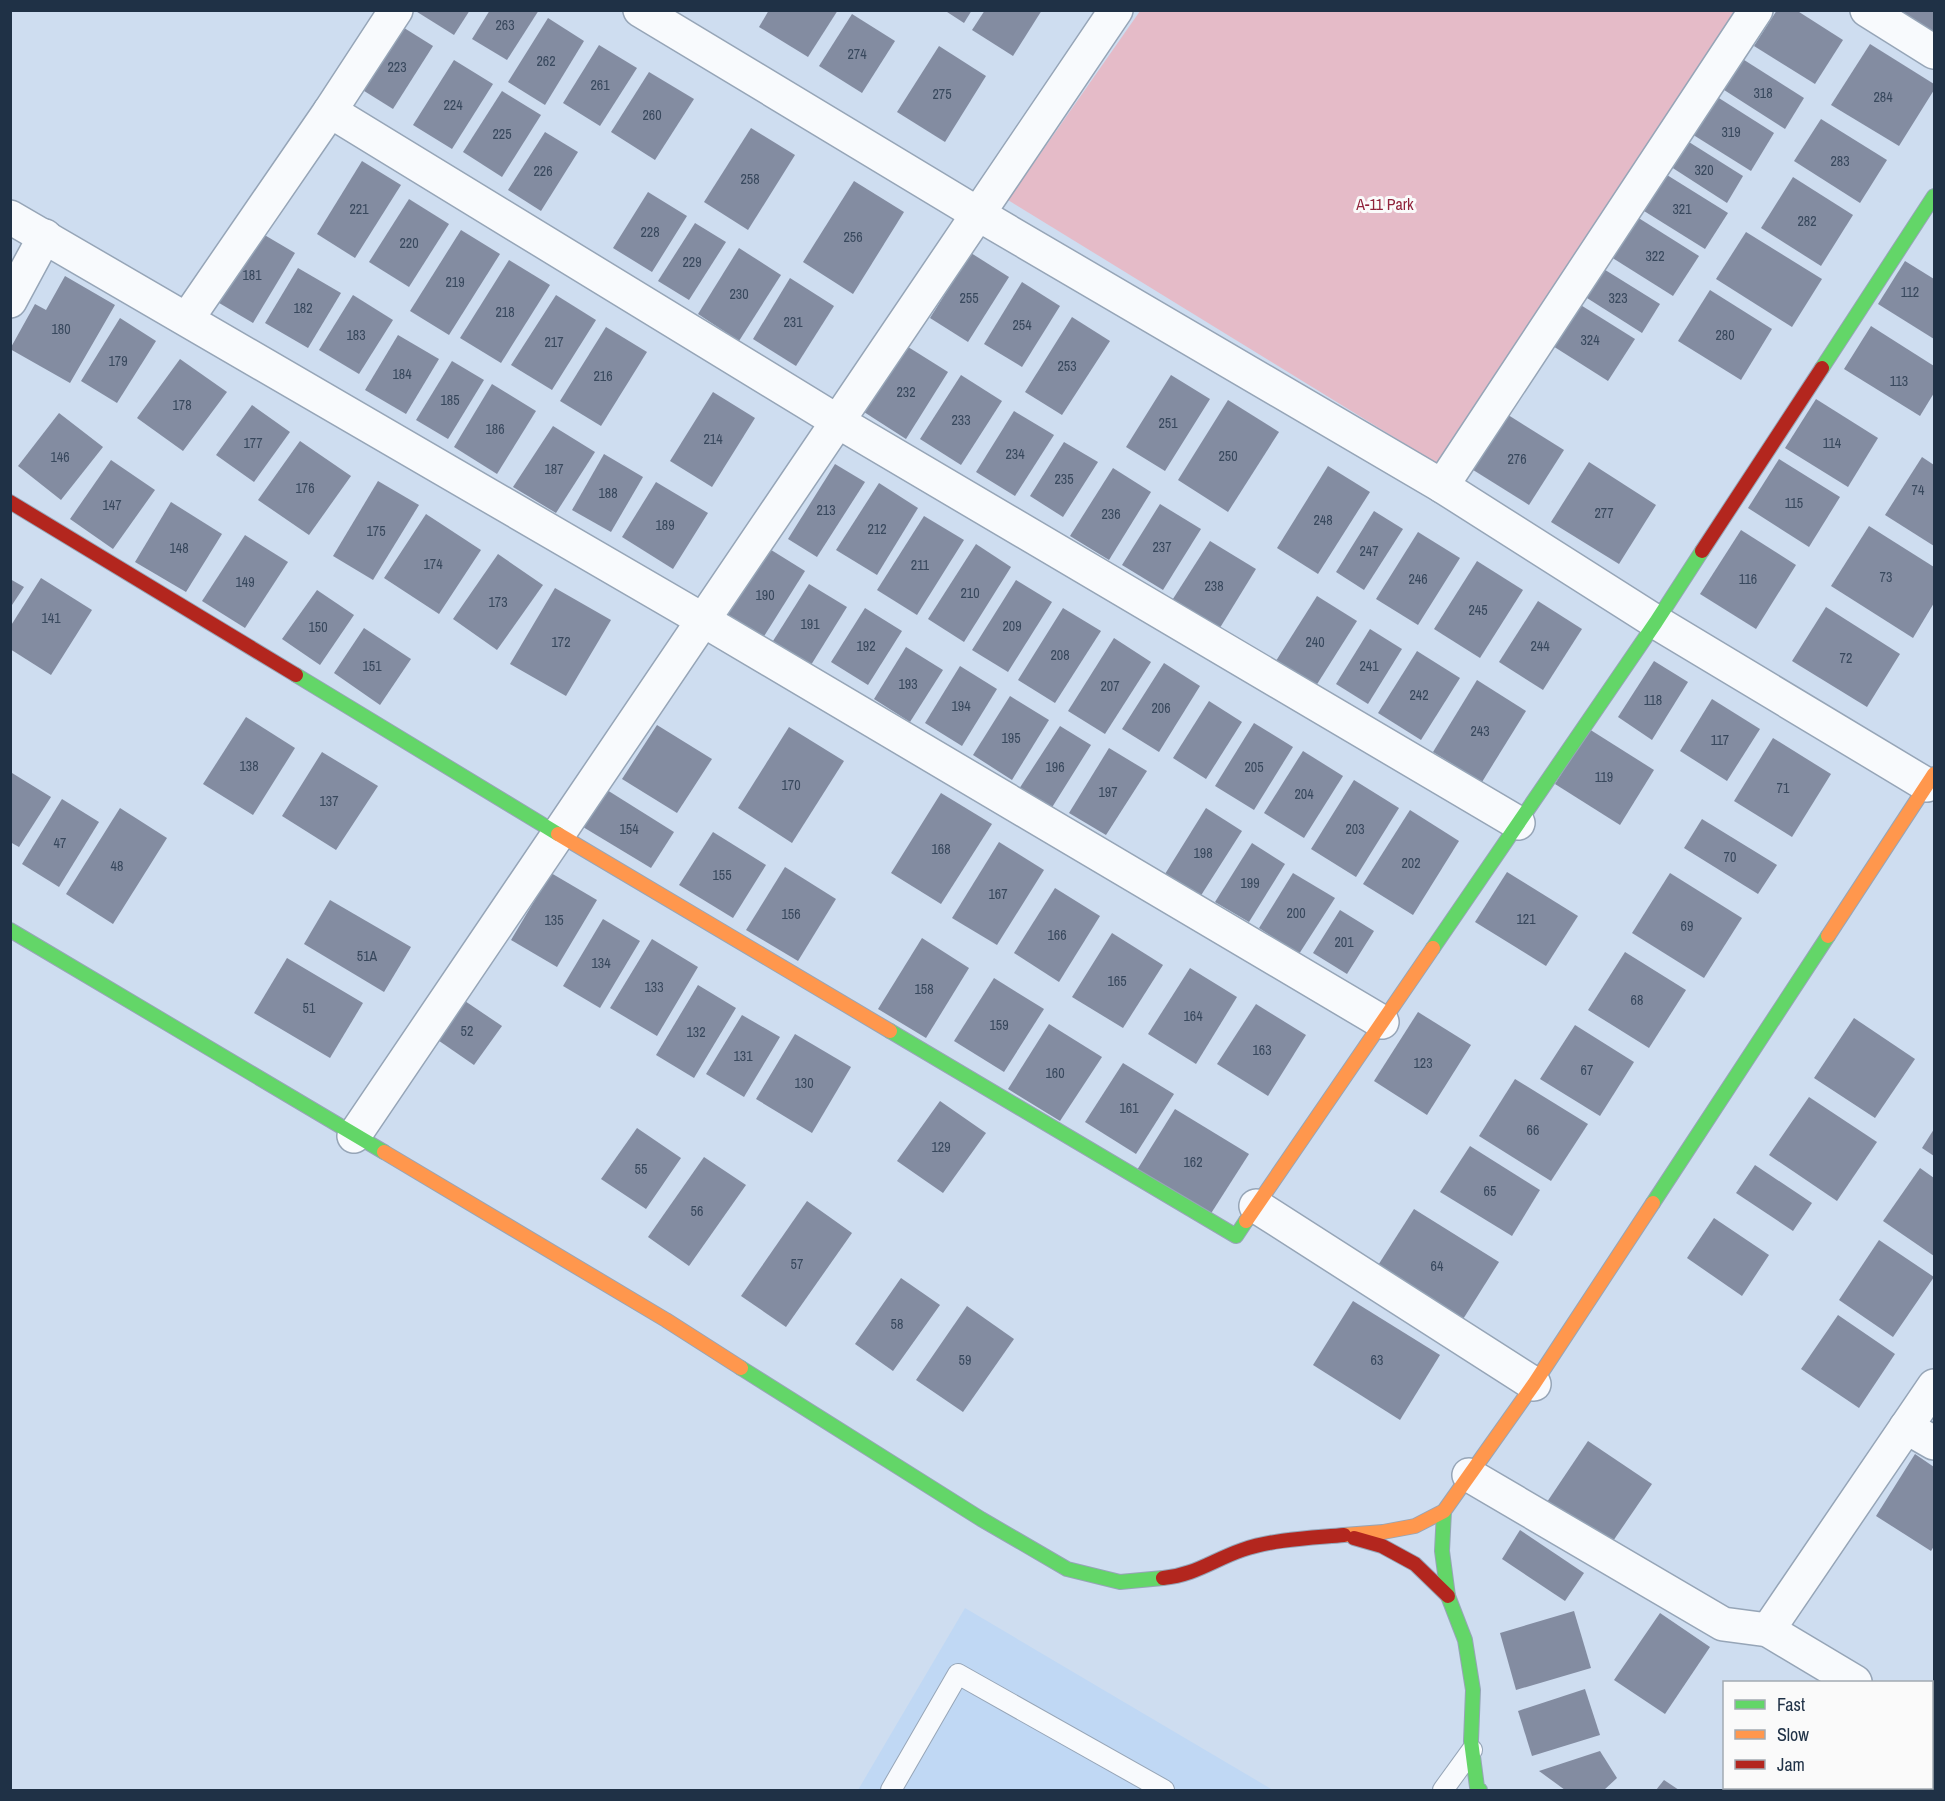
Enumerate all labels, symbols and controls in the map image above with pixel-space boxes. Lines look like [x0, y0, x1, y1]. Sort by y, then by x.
house number: 263 [495, 16, 515, 34]
house number: 274 [847, 45, 867, 63]
house number: 262 [536, 52, 556, 70]
house number: 223 [387, 58, 407, 76]
house number: 261 [590, 76, 610, 94]
house number: 318 [1753, 84, 1773, 102]
house number: 275 [932, 85, 952, 103]
house number: 284 [1873, 88, 1893, 106]
house number: 224 [443, 96, 463, 114]
house number: 260 [642, 106, 662, 124]
house number: 319 [1721, 123, 1741, 141]
house number: 225 [492, 125, 512, 143]
house number: 283 [1830, 152, 1850, 170]
house number: 320 [1694, 161, 1714, 179]
house number: 226 [533, 162, 553, 180]
house number: 258 [740, 170, 760, 188]
park label: A-11 Park [1355, 193, 1414, 215]
house number: 221 [349, 200, 369, 218]
house number: 321 [1672, 200, 1692, 218]
house number: 282 [1797, 212, 1817, 230]
house number: 228 [640, 223, 660, 241]
house number: 256 [843, 228, 863, 246]
house number: 220 [399, 234, 419, 252]
house number: 322 [1645, 247, 1665, 265]
house number: 229 [682, 253, 702, 271]
house number: 181 [242, 266, 262, 284]
house number: 219 [445, 273, 465, 291]
house number: 112 [1901, 283, 1919, 301]
house number: 230 [729, 285, 749, 303]
house number: 255 [959, 289, 979, 307]
house number: 323 [1608, 289, 1628, 307]
house number: 182 [293, 299, 313, 317]
house number: 218 [495, 303, 515, 321]
house number: 231 [783, 313, 803, 331]
house number: 254 [1012, 316, 1032, 334]
house number: 180 [51, 320, 71, 338]
house number: 183 [346, 326, 366, 344]
house number: 280 [1715, 326, 1735, 344]
house number: 324 [1580, 331, 1600, 349]
house number: 217 [544, 333, 564, 351]
house number: 179 [108, 352, 128, 370]
house number: 253 [1057, 357, 1077, 375]
house number: 184 [392, 365, 412, 383]
house number: 216 [593, 367, 613, 385]
house number: 113 [1890, 372, 1908, 390]
house number: 232 [896, 383, 916, 401]
house number: 185 [440, 391, 460, 409]
house number: 178 [172, 396, 192, 414]
house number: 233 [951, 411, 971, 429]
house number: 251 [1158, 414, 1178, 432]
house number: 186 [485, 420, 505, 438]
house number: 214 [703, 430, 723, 448]
house number: 177 [243, 434, 263, 452]
house number: 114 [1823, 434, 1842, 452]
house number: 234 [1005, 445, 1025, 463]
house number: 250 [1218, 447, 1238, 465]
house number: 146 [50, 448, 70, 466]
house number: 276 [1507, 450, 1527, 468]
house number: 187 [544, 460, 564, 478]
house number: 235 [1054, 470, 1074, 488]
house number: 176 [295, 479, 315, 497]
house number: 74 [1912, 481, 1925, 499]
house number: 188 [598, 484, 618, 502]
house number: 115 [1785, 494, 1803, 512]
house number: 147 [102, 496, 122, 514]
house number: 213 [816, 501, 836, 519]
house number: 277 [1594, 504, 1614, 522]
house number: 236 [1101, 505, 1121, 523]
house number: 248 [1313, 511, 1333, 529]
house number: 189 [655, 516, 675, 534]
house number: 212 [867, 520, 887, 538]
house number: 175 [366, 522, 386, 540]
house number: 237 [1152, 538, 1172, 556]
house number: 148 [169, 539, 189, 557]
house number: 247 [1359, 542, 1379, 560]
house number: 174 [423, 555, 443, 573]
house number: 211 [911, 556, 930, 574]
house number: 73 [1880, 568, 1892, 586]
house number: 246 [1408, 570, 1428, 588]
house number: 116 [1739, 570, 1757, 588]
house number: 149 [235, 573, 255, 591]
house number: 238 [1204, 577, 1224, 595]
house number: 210 [960, 584, 980, 602]
house number: 190 [755, 586, 775, 604]
house number: 173 [488, 593, 508, 611]
house number: 245 [1468, 601, 1488, 619]
house number: 141 [41, 609, 61, 627]
house number: 191 [800, 615, 820, 633]
house number: 209 [1002, 617, 1022, 635]
house number: 150 [308, 618, 328, 636]
house number: 172 [551, 633, 571, 651]
house number: 240 [1305, 633, 1325, 651]
house number: 192 [856, 637, 876, 655]
house number: 244 [1530, 637, 1550, 655]
house number: 208 [1050, 646, 1070, 664]
house number: 72 [1840, 649, 1852, 667]
house number: 151 [362, 657, 382, 675]
house number: 241 [1359, 657, 1379, 675]
house number: 193 [898, 675, 918, 693]
house number: 207 [1100, 677, 1120, 695]
house number: 242 [1409, 686, 1429, 704]
house number: 118 [1644, 691, 1662, 709]
house number: 194 [951, 697, 971, 715]
house number: 206 [1151, 699, 1171, 717]
house number: 243 [1470, 722, 1490, 740]
house number: 195 [1001, 729, 1021, 747]
house number: 117 [1711, 731, 1729, 749]
house number: 138 [239, 757, 259, 775]
house number: 196 [1045, 758, 1065, 776]
house number: 205 [1244, 758, 1264, 776]
house number: 119 [1595, 768, 1613, 786]
house number: 170 [781, 776, 801, 794]
house number: 71 [1777, 779, 1790, 797]
house number: 197 [1098, 783, 1118, 801]
house number: 204 [1294, 785, 1314, 803]
house number: 137 [319, 792, 339, 810]
house number: 154 [619, 820, 639, 838]
house number: 203 [1345, 820, 1365, 838]
house number: 47 [54, 834, 66, 852]
house number: 168 [931, 840, 951, 858]
house number: 198 [1193, 844, 1213, 862]
house number: 70 [1724, 848, 1736, 866]
house number: 202 [1401, 854, 1421, 872]
house number: 48 [111, 857, 123, 875]
house number: 155 [712, 866, 732, 884]
house number: 199 [1240, 874, 1260, 892]
house number: 167 [988, 885, 1008, 903]
house number: 200 [1286, 904, 1306, 922]
house number: 156 [781, 905, 801, 923]
house number: 121 [1516, 910, 1536, 928]
house number: 135 [544, 911, 564, 929]
house number: 69 [1681, 917, 1693, 935]
house number: 166 [1047, 926, 1067, 944]
house number: 201 [1334, 933, 1354, 951]
house number: 51A [357, 947, 378, 965]
house number: 134 [591, 954, 611, 972]
house number: 165 [1107, 972, 1127, 990]
house number: 133 [644, 978, 664, 996]
house number: 158 [914, 980, 934, 998]
house number: 68 [1631, 991, 1643, 1009]
house number: 51 [303, 999, 316, 1017]
house number: 164 [1183, 1007, 1203, 1025]
house number: 159 [989, 1016, 1009, 1034]
house number: 52 [461, 1022, 473, 1040]
house number: 132 [686, 1023, 706, 1041]
house number: 163 [1252, 1041, 1272, 1059]
house number: 131 [733, 1047, 753, 1065]
house number: 123 [1413, 1054, 1433, 1072]
house number: 67 [1581, 1061, 1593, 1079]
house number: 160 [1045, 1064, 1065, 1082]
house number: 130 [794, 1074, 814, 1092]
house number: 161 [1119, 1099, 1139, 1117]
house number: 66 [1527, 1121, 1539, 1139]
house number: 129 [931, 1138, 951, 1156]
house number: 162 [1183, 1153, 1203, 1171]
house number: 55 [635, 1160, 647, 1178]
house number: 65 [1484, 1182, 1496, 1200]
house number: 56 [691, 1202, 703, 1220]
house number: 57 [791, 1255, 803, 1273]
house number: 64 [1431, 1257, 1444, 1275]
house number: 58 [891, 1315, 903, 1333]
house number: 59 [959, 1351, 971, 1369]
house number: 63 [1371, 1351, 1383, 1369]
legend [1723, 1681, 1933, 1789]
text: Fast [1777, 1692, 1805, 1717]
text: Slow [1777, 1722, 1809, 1747]
text: Jam [1777, 1752, 1805, 1777]

